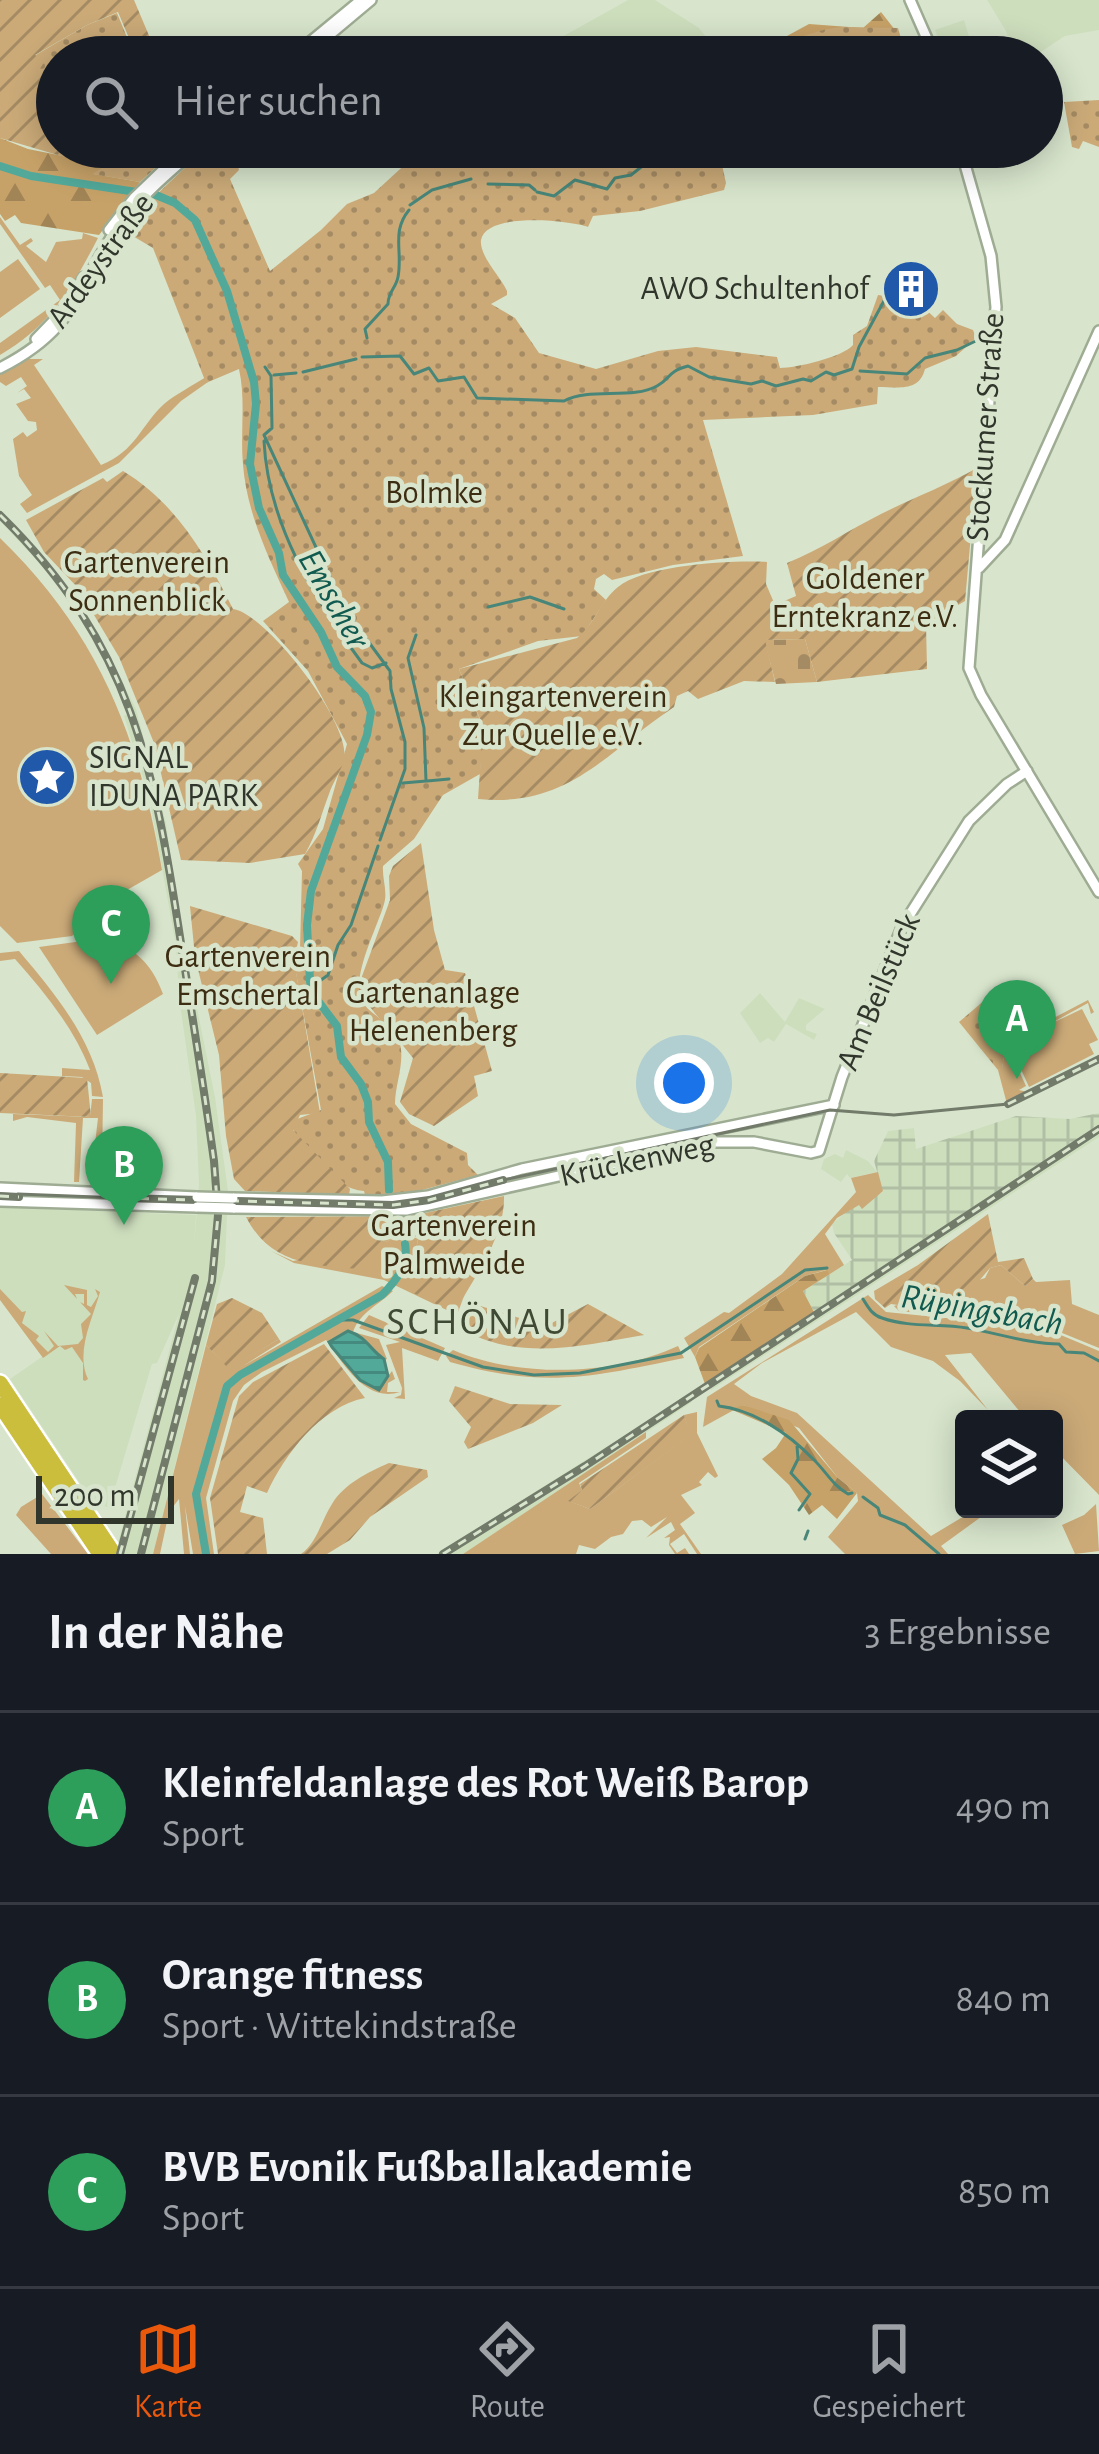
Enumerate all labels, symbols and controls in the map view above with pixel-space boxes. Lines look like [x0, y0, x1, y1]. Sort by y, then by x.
search box [36, 36, 1063, 168]
icon: search [78, 69, 144, 135]
text: Hier suchen [174, 79, 383, 124]
street label: Ardeystraße [41, 188, 161, 334]
building icon: AWO Schultenhof [880, 258, 942, 320]
place label: AWO Schultenhof [641, 273, 871, 306]
street label: Stockumer Straße [962, 312, 1010, 542]
park label: Bolmke [385, 477, 483, 510]
water label: Emscher [291, 543, 377, 656]
park label: Gartenverein Sonnenblick [64, 547, 230, 618]
park label: Goldener Erntekranz e.V. [772, 563, 958, 634]
park label: Kleingartenverein Zur Quelle e.V. [439, 681, 667, 752]
place label: SIGNAL IDUNA PARK [89, 742, 259, 813]
place icon: SIGNAL IDUNA PARK [16, 746, 78, 808]
pin: C [72, 885, 150, 984]
street label: Am Beilstück [831, 909, 927, 1075]
park label: Gartenverein Emschertal [165, 941, 331, 1012]
park label: Gartenanlage Helenenberg [346, 977, 520, 1048]
pin: A [978, 980, 1056, 1079]
your location [654, 1053, 714, 1113]
pin: B [85, 1126, 163, 1225]
street label: Krückenweg [557, 1129, 717, 1193]
park label: Gartenverein Palmweide [371, 1210, 537, 1281]
water label: Rüpingsbach [898, 1278, 1066, 1342]
district label: SCHÖNAU [386, 1301, 570, 1342]
map controls [955, 1410, 1063, 1518]
button: layers [955, 1410, 1063, 1518]
scale bar [36, 1470, 174, 1523]
text: 200 m [54, 1480, 136, 1513]
text: In der Nähe [48, 1607, 284, 1658]
text: 3 Ergebnisse [864, 1613, 1051, 1652]
text: Kleinfeldanlage des Rot Weiß Barop [162, 1761, 809, 1806]
text: A [75, 1788, 99, 1827]
text: 490 m [956, 1788, 1051, 1827]
text: Sport [162, 1815, 244, 1854]
text: Orange fitness [162, 1953, 423, 1998]
text: B [76, 1980, 98, 2019]
text: 840 m [956, 1980, 1051, 2019]
text: Sport · Wittekindstraße [162, 2007, 517, 2046]
text: BVB Evonik Fußballakademie [162, 2145, 692, 2190]
text: C [77, 2172, 97, 2211]
text: 850 m [958, 2172, 1051, 2211]
text: Sport [162, 2199, 244, 2238]
tab: Karte [134, 2316, 202, 2428]
tab: Route [470, 2316, 545, 2428]
tab: Gespeichert [812, 2316, 965, 2428]

